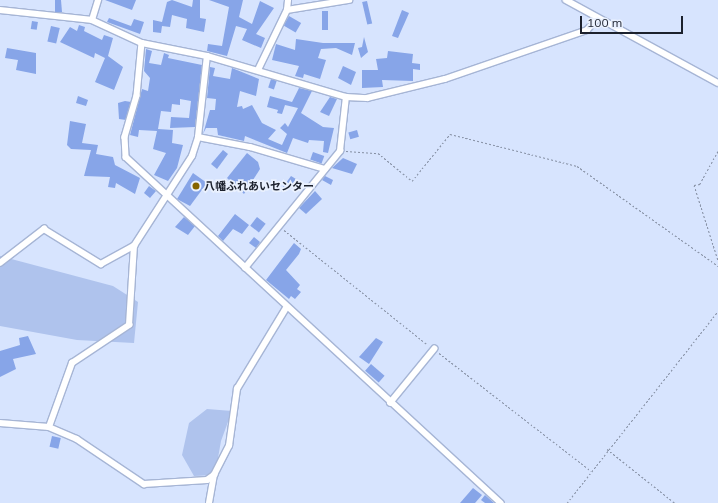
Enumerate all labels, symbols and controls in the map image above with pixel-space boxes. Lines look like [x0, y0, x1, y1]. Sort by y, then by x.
scale bar [582, 8, 685, 34]
text: 100 m [587, 15, 622, 30]
place label: 八幡ふれあいセンター [204, 179, 314, 193]
marker: 八幡ふれあいセンター [191, 181, 201, 191]

